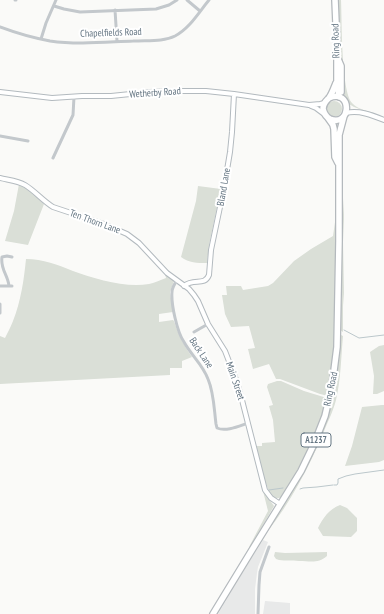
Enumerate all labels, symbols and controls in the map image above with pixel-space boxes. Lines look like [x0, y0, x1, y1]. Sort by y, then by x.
street label: Ring Road [329, 23, 343, 59]
street label: Chapelfields Road [80, 26, 142, 40]
street label: Wetherby Road [129, 85, 181, 101]
street label: Bland Lane [215, 167, 233, 207]
street label: Ten Thorn Lane [68, 207, 122, 237]
street label: Back Lane [186, 335, 216, 371]
street label: Main Street [223, 360, 247, 402]
street label: Ring Road [322, 371, 340, 407]
road number: A1237 [301, 433, 331, 447]

